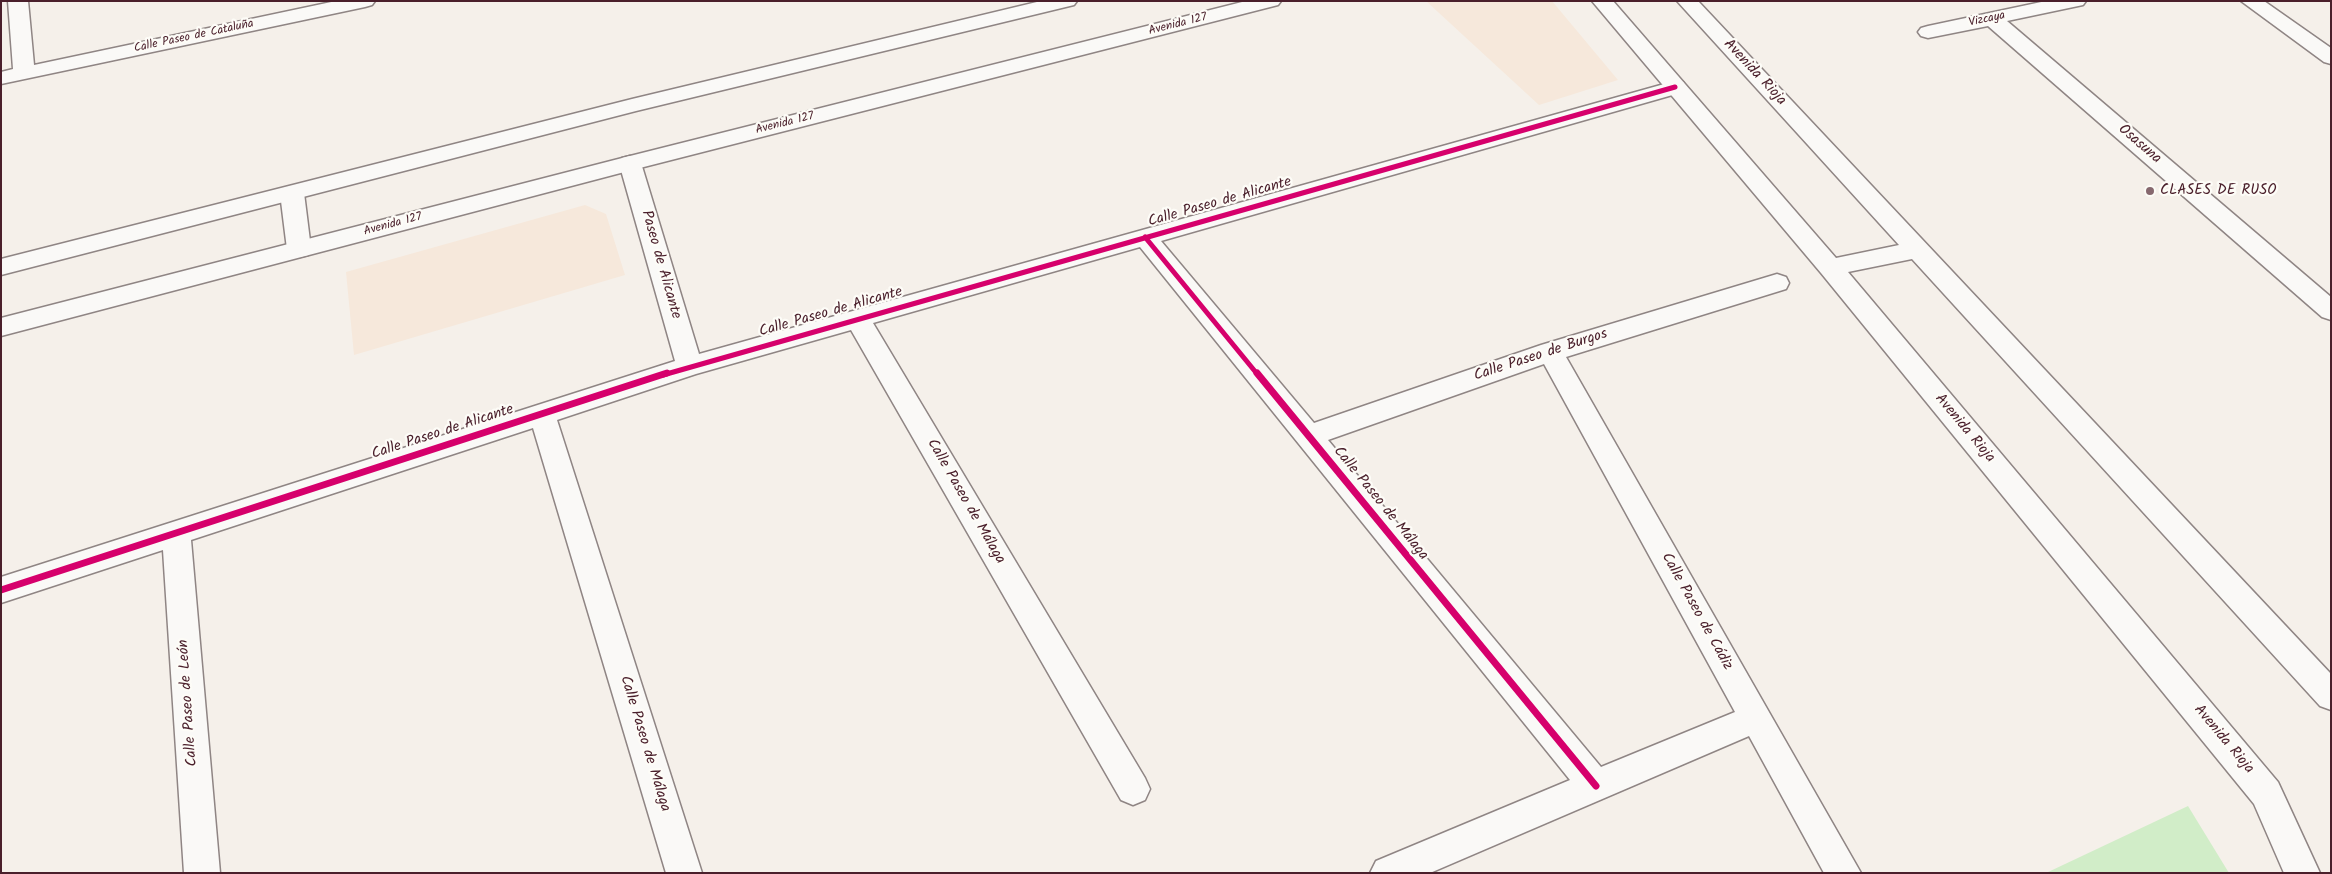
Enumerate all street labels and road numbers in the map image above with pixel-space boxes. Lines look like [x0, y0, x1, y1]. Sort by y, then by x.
street label: Vizcaya [1968, 9, 2006, 31]
street label: Avenida 127 [1147, 11, 1209, 39]
street label: Calle Paseo de Cataluña [133, 17, 255, 57]
street label: Avenida Rioja [1719, 36, 1789, 110]
street label: Avenida 127 [754, 110, 816, 138]
street label: Osasuna [2114, 121, 2164, 169]
street label: Calle Paseo de Alicante [1146, 174, 1294, 232]
street label: Paseo de Alicante [636, 209, 684, 321]
street label: Avenida 127 [362, 210, 424, 240]
street label: Calle Paseo de Alicante [757, 284, 905, 342]
street label: Calle Paseo de Burgos [1472, 326, 1610, 386]
street label: Avenida Rioja [1930, 391, 1998, 467]
street label: Calle Paseo de Alicante [370, 402, 516, 464]
street label: Calle Paseo de Málaga [922, 436, 1008, 568]
street label: Calle Paseo de Málaga [1329, 443, 1431, 565]
street label: Calle Paseo de Cádiz [1656, 550, 1736, 674]
street label: Calle Paseo de León [176, 639, 202, 767]
street label: Calle Paseo de Málaga [615, 674, 673, 814]
street label: Avenida Rioja [2189, 702, 2257, 778]

